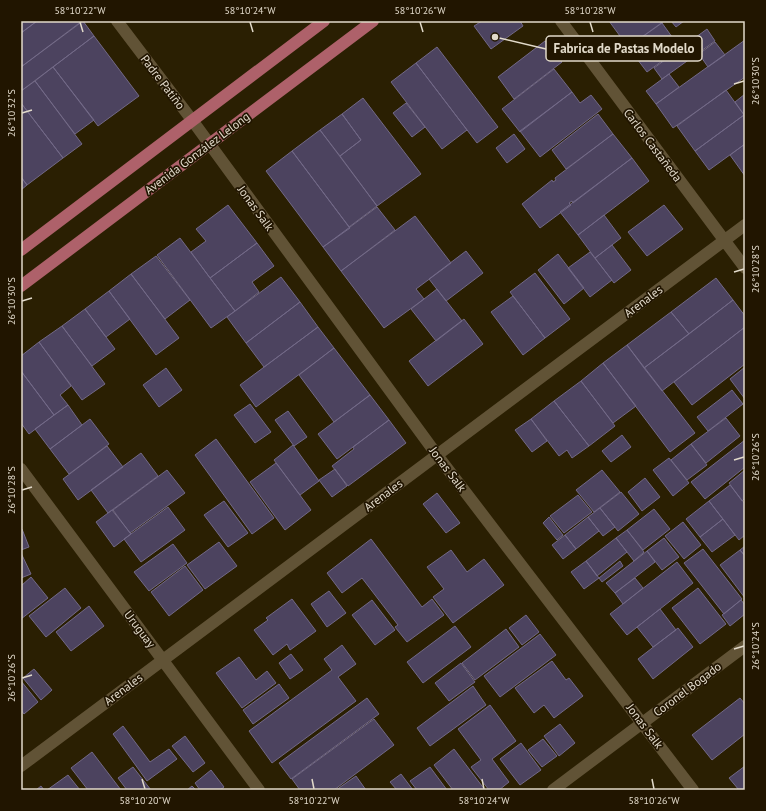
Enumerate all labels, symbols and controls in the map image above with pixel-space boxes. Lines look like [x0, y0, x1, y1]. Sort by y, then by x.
text: 58°10'22"W [54, 4, 106, 17]
text: 58°10'24"W [224, 4, 276, 17]
text: 58°10'26"W [394, 4, 446, 17]
text: 58°10'28"W [564, 4, 616, 17]
callout: Fabrica de Pastas Modelo [546, 36, 702, 61]
text: Fabrica de Pastas Modelo [554, 40, 694, 57]
street label: Padre Patiño [138, 52, 188, 112]
text: 26°10'30"S [749, 57, 762, 105]
text: 26°10'32"S [5, 89, 18, 137]
street label: Carlos Castañeda [621, 105, 685, 185]
street label: Avenida González Lelong [142, 109, 252, 197]
street label: Jonas Salk [234, 182, 278, 234]
text: 26°10'28"S [749, 245, 762, 293]
text: 26°10'30"S [5, 277, 18, 325]
street label: Arenales [621, 282, 665, 320]
text: 26°10'26"S [749, 433, 762, 481]
street label: Jonas Salk [426, 443, 470, 495]
text: 26°10'28"S [5, 466, 18, 514]
street label: Arenales [361, 476, 405, 514]
street label: Uruguay [121, 607, 159, 651]
text: 26°10'24"S [749, 622, 762, 670]
text: 26°10'26"S [5, 654, 18, 702]
street label: Coronel Bogado [650, 658, 724, 720]
street label: Arenales [101, 670, 145, 708]
street label: Jonas Salk [623, 700, 667, 752]
text: 58°10'20"W [119, 794, 171, 807]
text: 58°10'22"W [288, 794, 340, 807]
text: 58°10'24"W [458, 794, 510, 807]
text: 58°10'26"W [628, 794, 680, 807]

